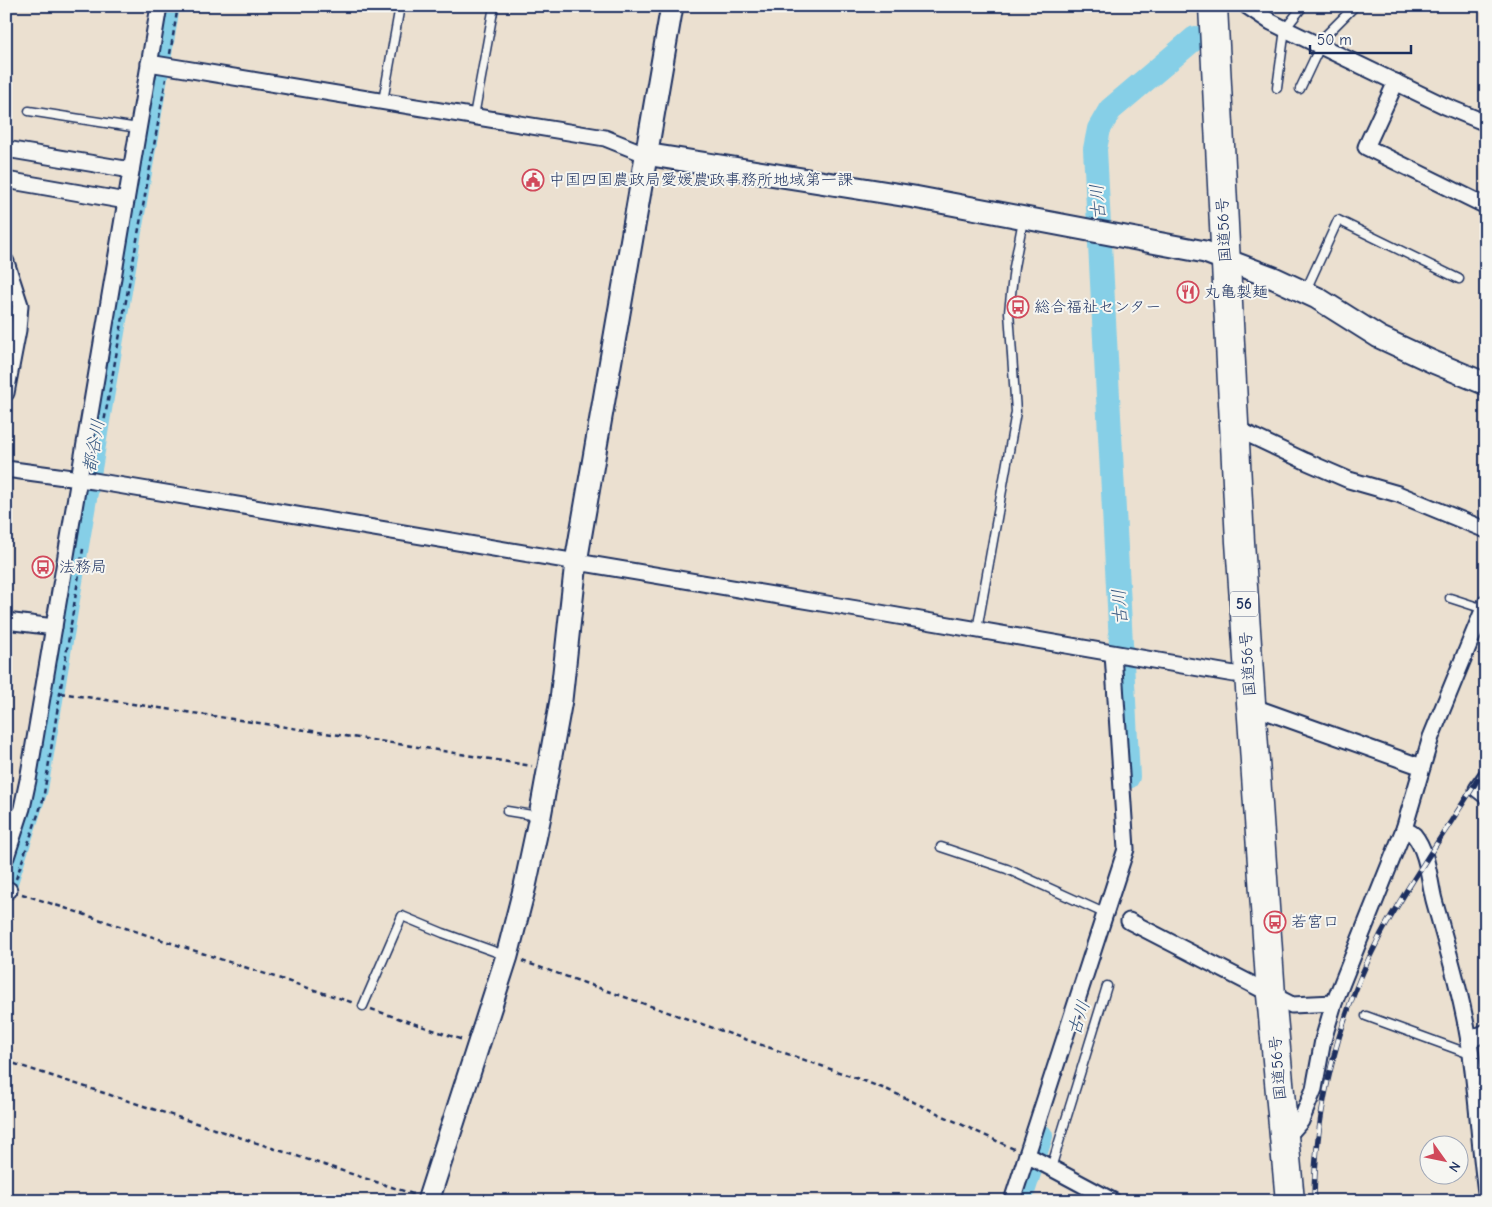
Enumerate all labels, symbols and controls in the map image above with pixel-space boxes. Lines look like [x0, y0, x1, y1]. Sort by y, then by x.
scale bar [1310, 22, 1411, 54]
text: 50 m [1317, 31, 1352, 49]
public building icon: 中国四国農政局愛媛農政事務所地域第一課 [521, 168, 545, 192]
place label: 中国四国農政局愛媛農政事務所地域第一課 [549, 171, 853, 189]
water label: 古川 [1087, 183, 1109, 221]
street label: 国道56号 [1213, 197, 1235, 263]
restaurant icon: 丸亀製麺 [1176, 280, 1200, 304]
place label: 丸亀製麺 [1204, 283, 1268, 301]
bus stop icon: 総合福祉センター [1006, 295, 1030, 319]
place label: 総合福祉センター [1034, 298, 1161, 316]
water label: 都谷川 [79, 418, 109, 474]
bus stop icon: 法務局 [31, 555, 55, 579]
place label: 法務局 [59, 558, 107, 576]
water label: 古川 [1109, 588, 1131, 626]
road number: 56 [1230, 592, 1258, 616]
street label: 国道56号 [1237, 631, 1259, 697]
bus stop icon: 若宮口 [1263, 910, 1287, 934]
place label: 若宮口 [1291, 913, 1339, 931]
water label: 古川 [1063, 998, 1095, 1038]
street label: 国道56号 [1266, 1035, 1290, 1101]
north arrow [1420, 1134, 1470, 1184]
text: N [1445, 1158, 1464, 1175]

